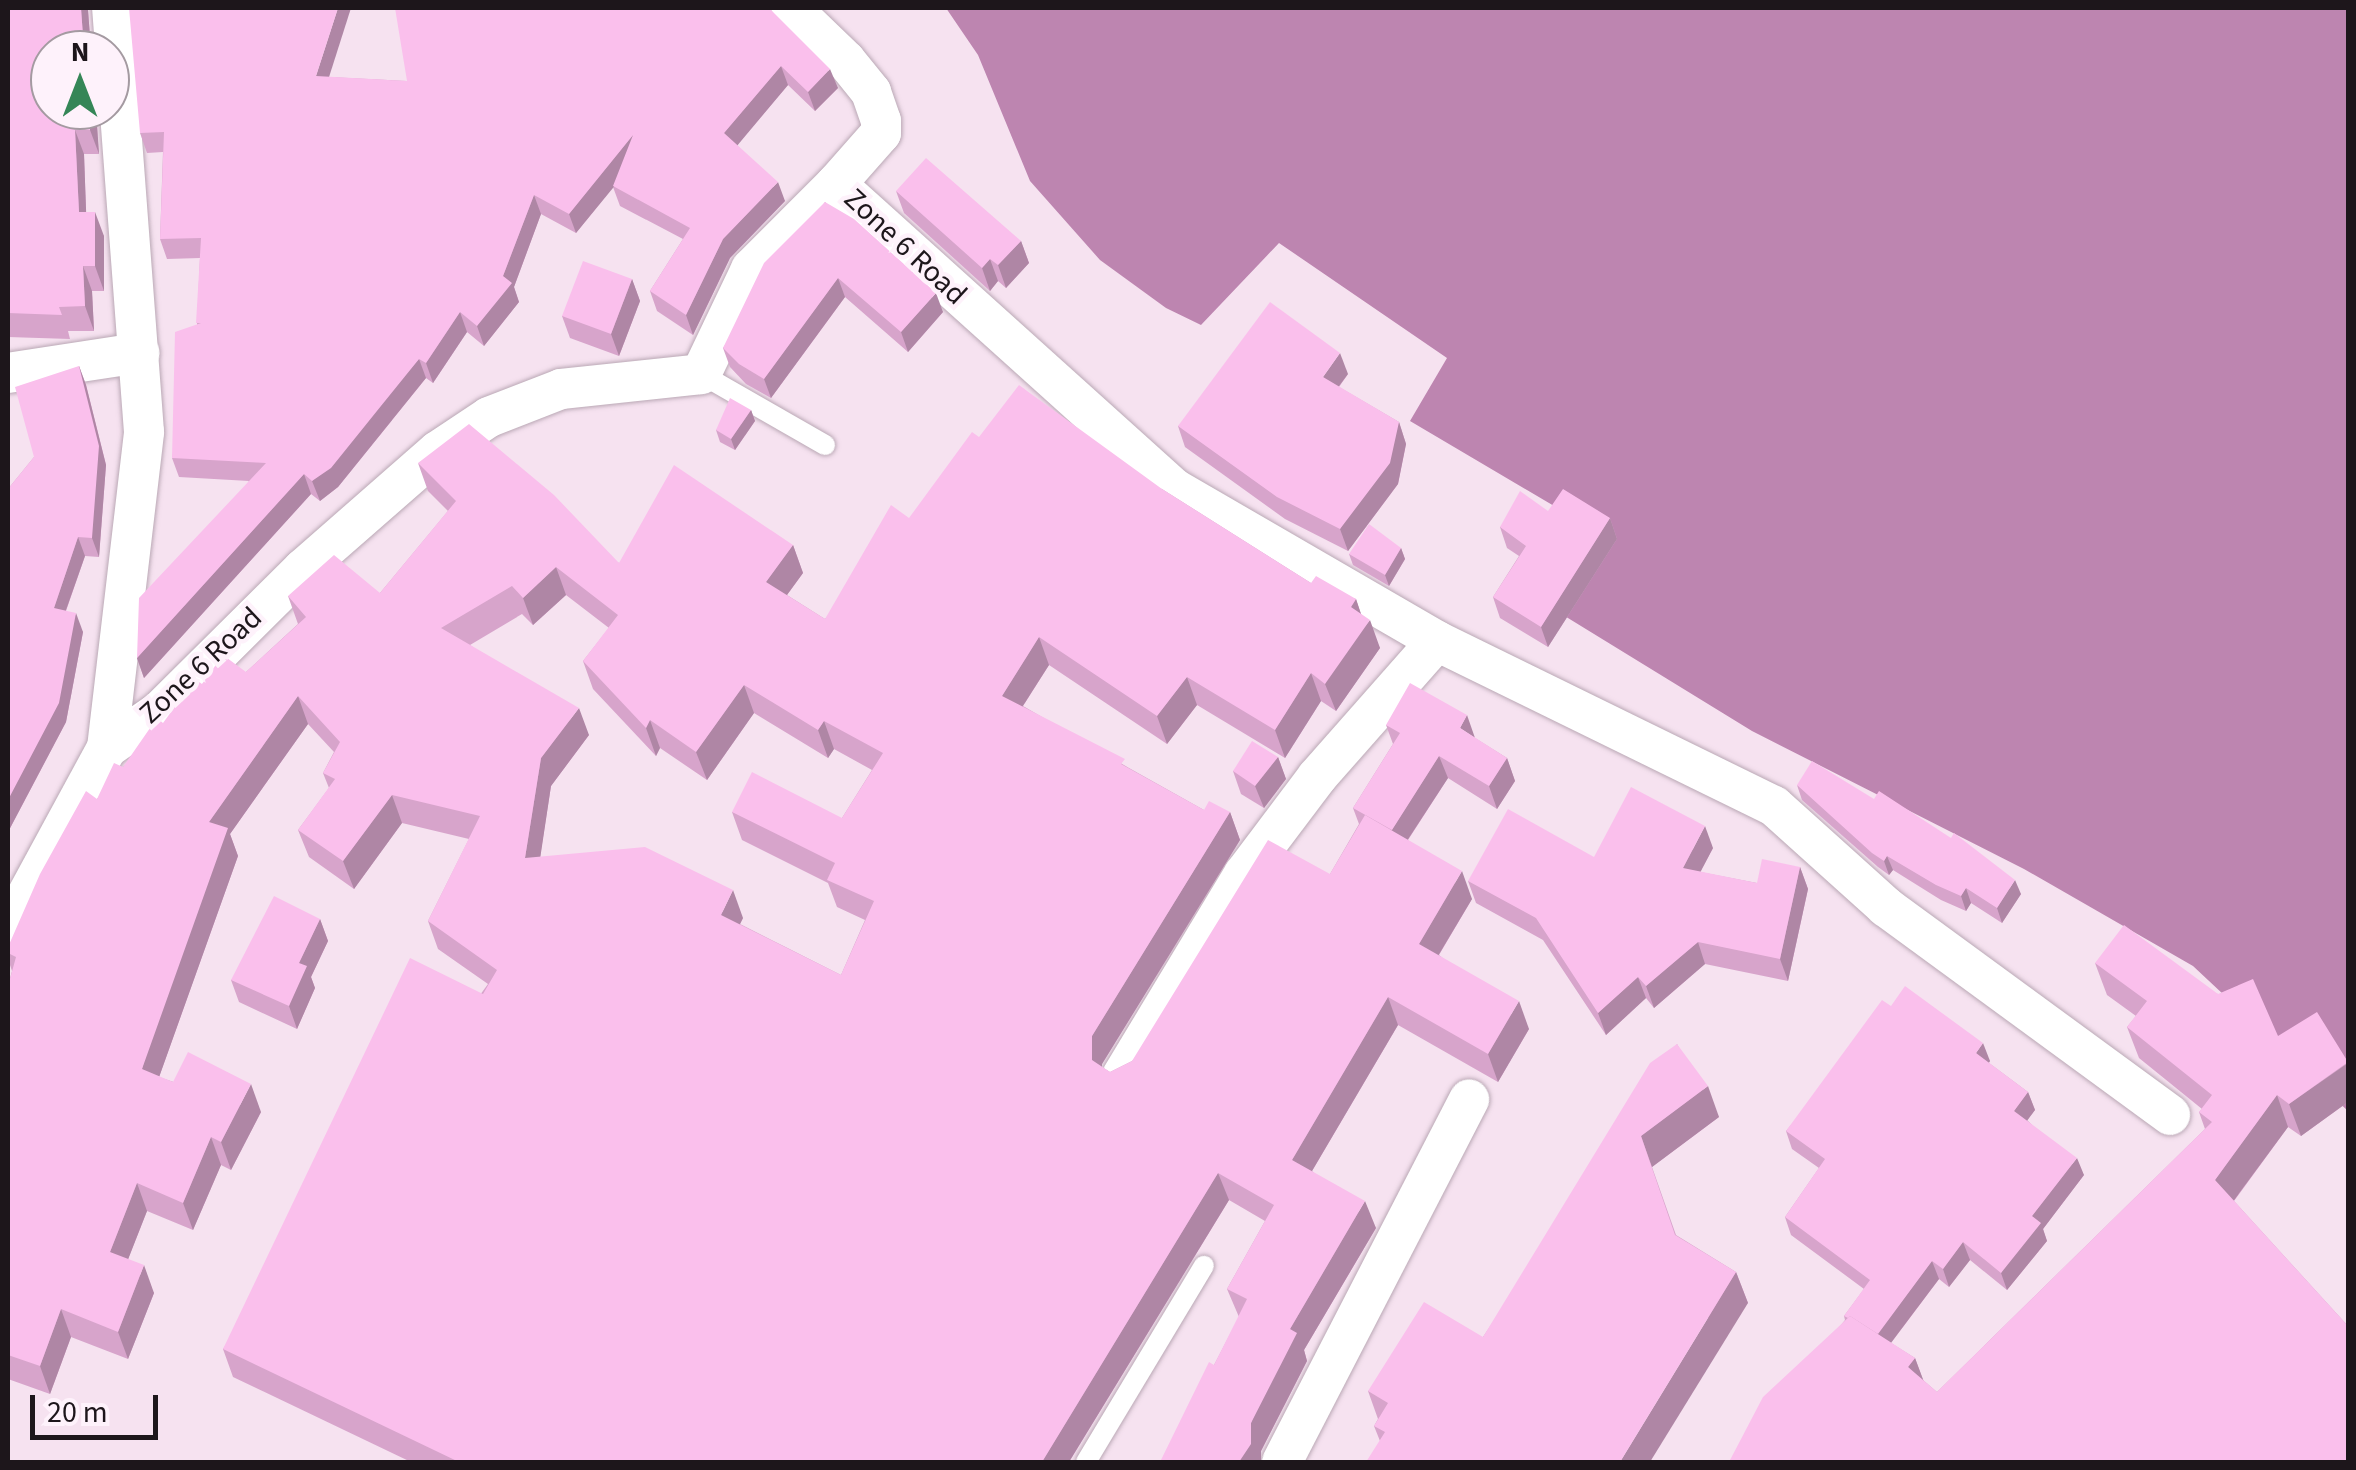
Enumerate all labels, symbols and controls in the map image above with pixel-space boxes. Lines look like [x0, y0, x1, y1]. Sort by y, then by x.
north arrow [30, 30, 130, 130]
text: N [71, 32, 89, 72]
street label: Zone 6 Road [836, 181, 974, 313]
street label: Zone 6 Road [132, 600, 270, 732]
scale bar [35, 1375, 162, 1437]
text: 20 m [47, 1391, 108, 1434]

